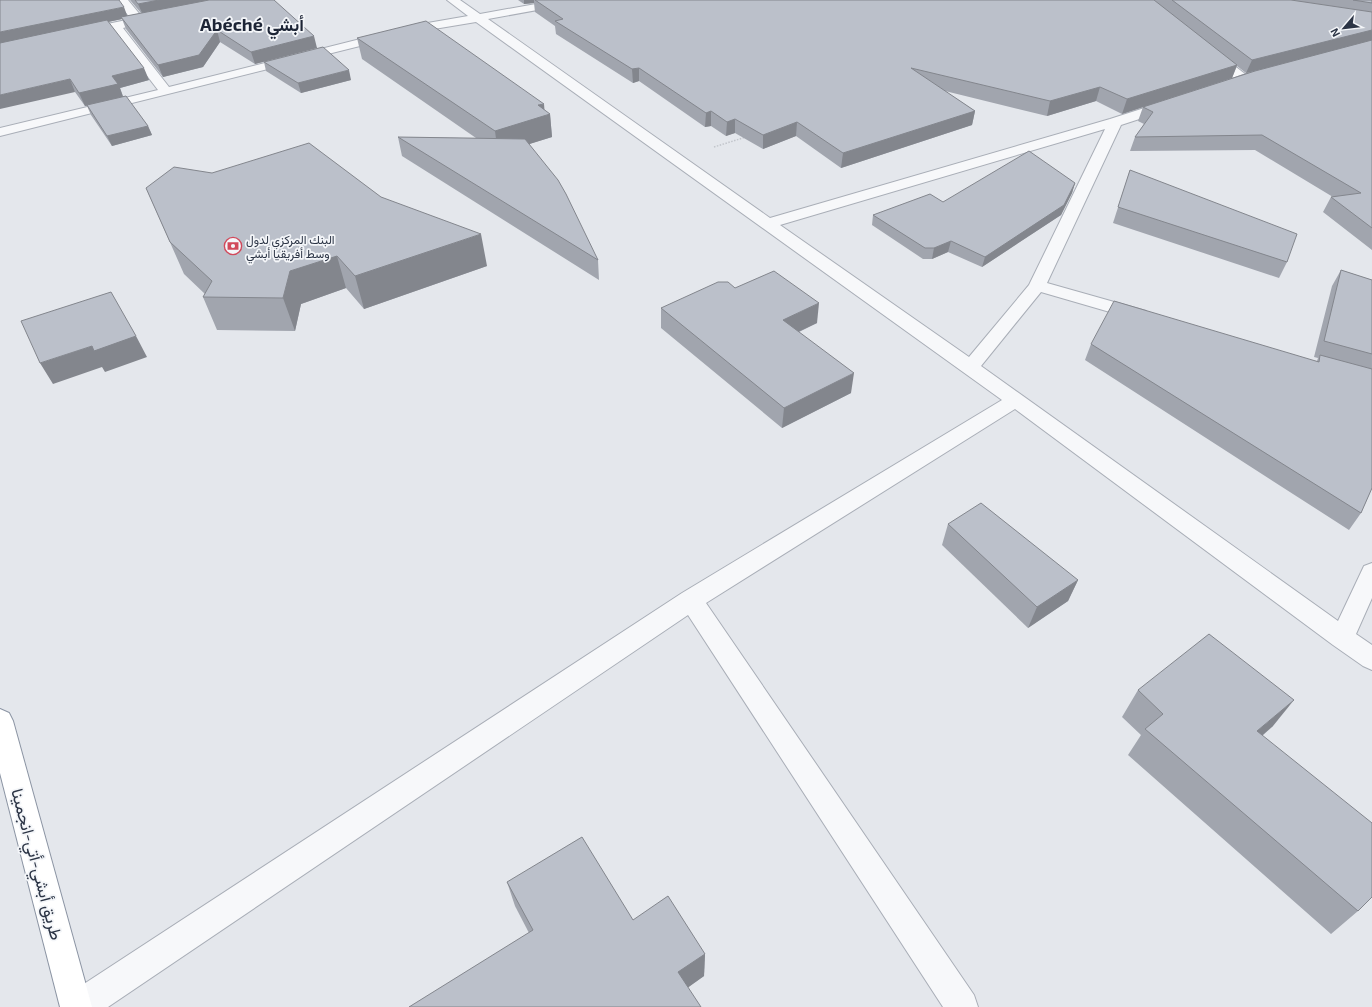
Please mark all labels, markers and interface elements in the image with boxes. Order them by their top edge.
north arrow [1324,8,1364,48]
district label: Abéché أبشي [200,13,304,40]
text: N [1327,26,1342,39]
place label: البنك المركزي لدول وسط أفريقيا أبشي [246,232,335,264]
bank icon: البنك المركزي لدول وسط أفريقيا أبشي [223,236,243,256]
street label: طريق أبشي-أتي-انجمينا [3,786,68,943]

